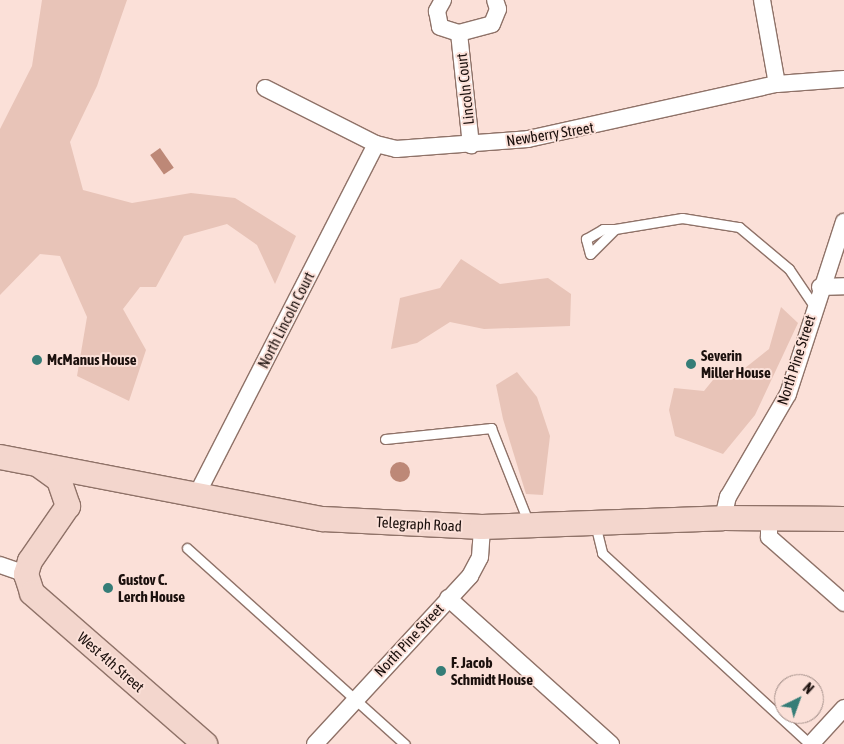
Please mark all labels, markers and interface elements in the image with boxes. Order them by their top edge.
street label: Lincoln Court [452,52,478,126]
street label: Newberry Street [505,118,595,150]
street label: North Lincoln Court [254,269,318,371]
street label: North Pine Street [773,313,819,407]
place label: Severin Miller House [701,346,771,381]
place label: McManus House [47,351,137,369]
marker: McManus House [31,354,43,366]
marker: Severin Miller House [685,358,697,370]
street label: Telegraph Road [376,513,462,535]
place label: Gustov C. Lerch House [118,570,185,605]
marker: Gustov C. Lerch House [102,582,114,594]
street label: North Pine Street [371,600,447,680]
street label: West 4th Street [74,628,148,696]
place label: F. Jacob Schmidt House [451,653,533,688]
marker: F. Jacob Schmidt House [435,665,447,677]
north arrow [774,674,824,724]
text: N [800,680,817,697]

